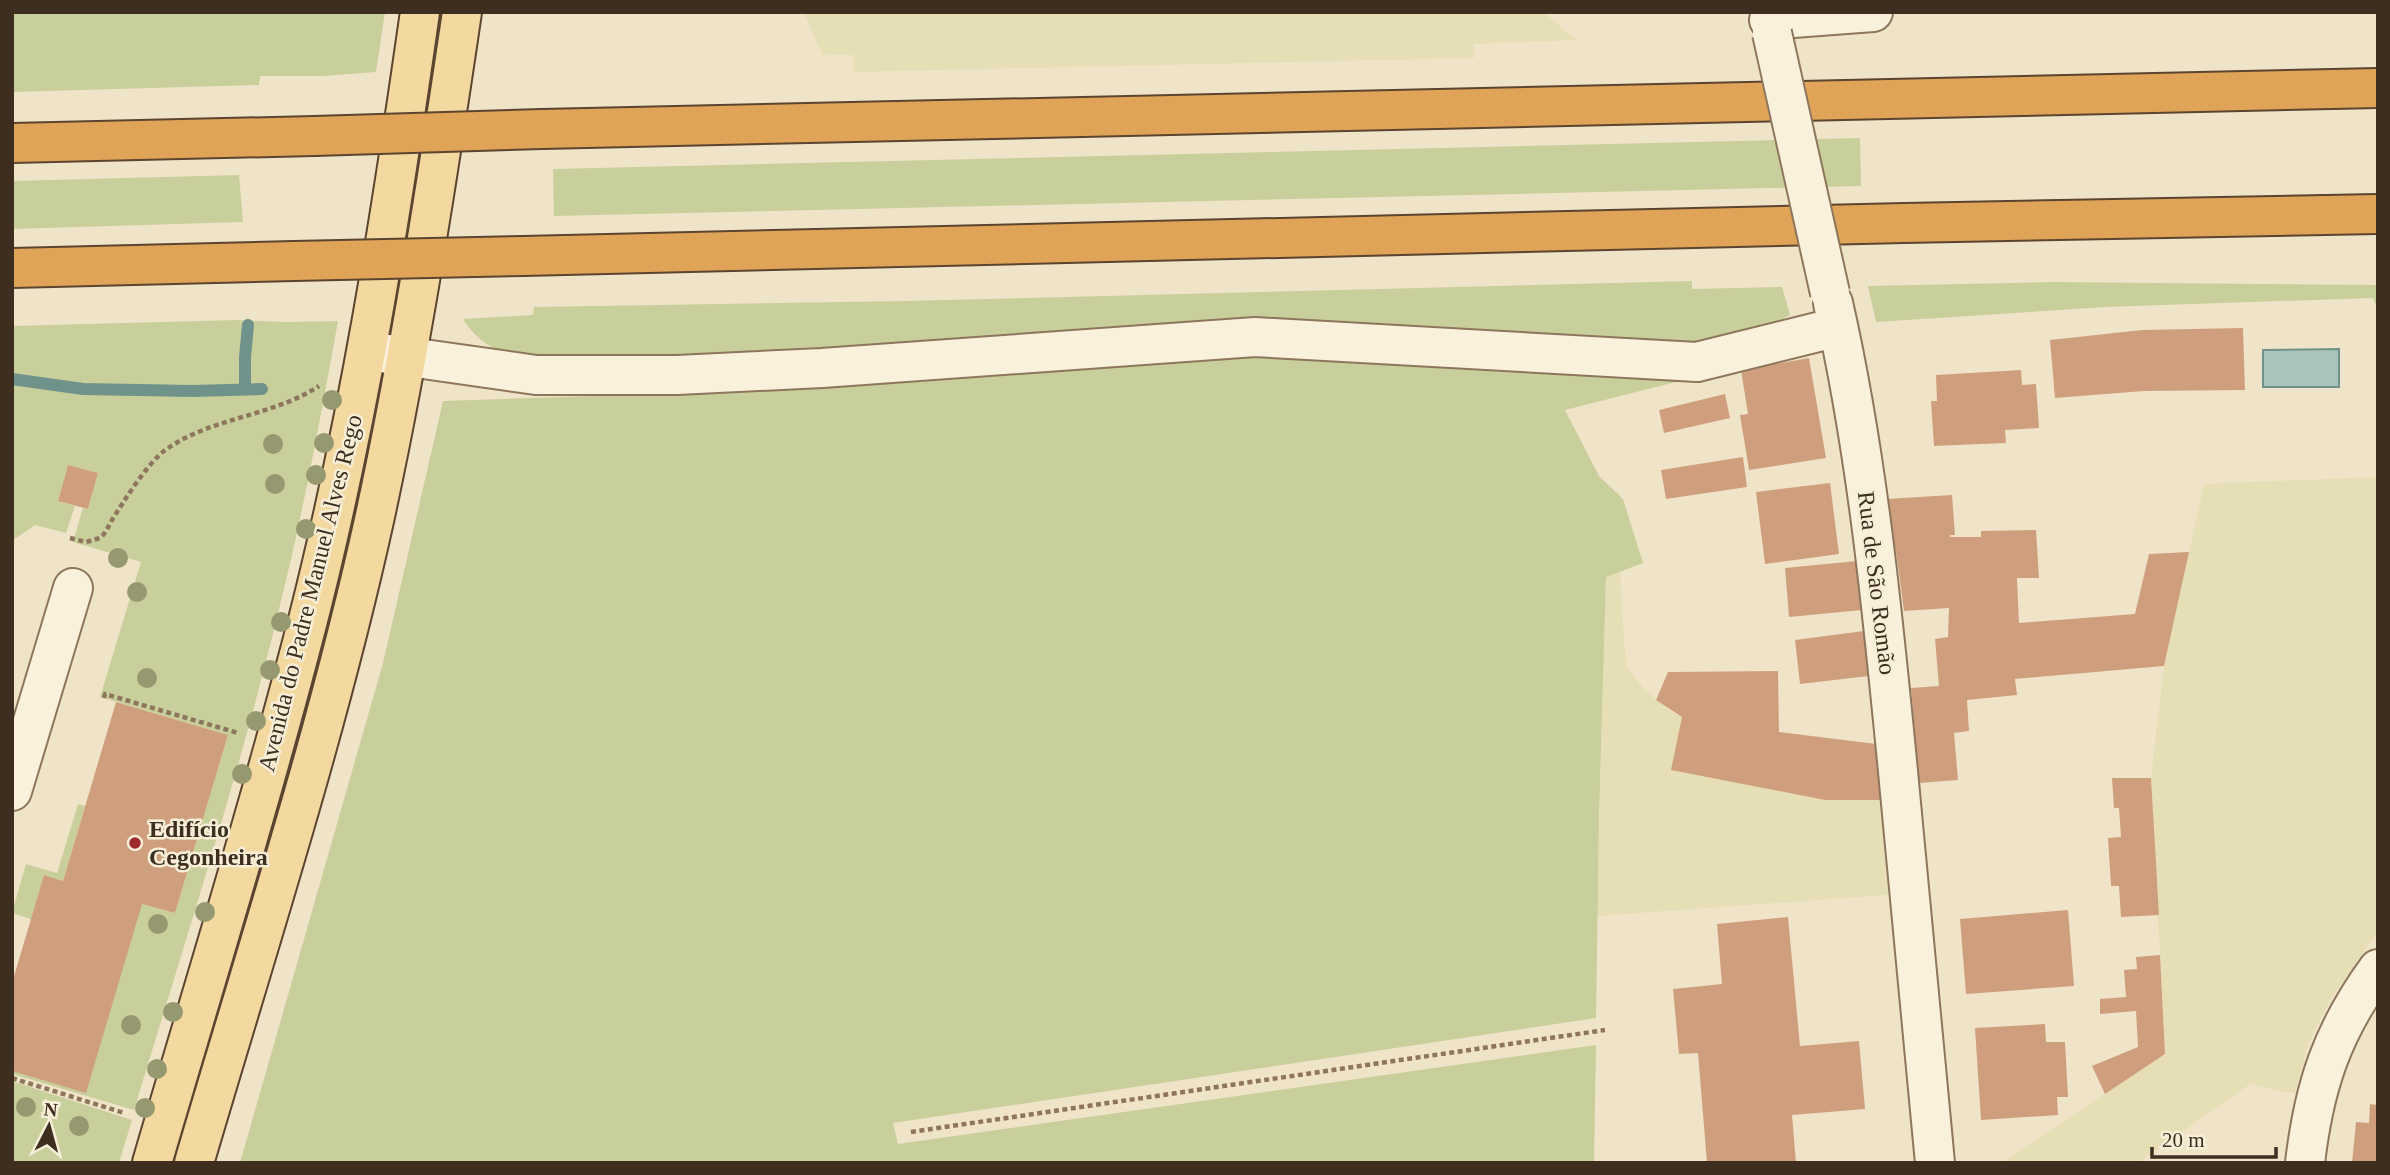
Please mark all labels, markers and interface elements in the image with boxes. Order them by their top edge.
street label: Avenida do Padre Manuel Alves Rego [253,412,367,774]
street label: Rua de São Romão [1853,490,1901,676]
place label: Edifício Cegonheira [149,816,268,870]
marker: Edifício Cegonheira [127,835,143,851]
north arrow [14,1091,84,1161]
text: N [43,1098,59,1121]
scale bar [2152,1116,2276,1160]
text: 20 m [2162,1128,2205,1152]

